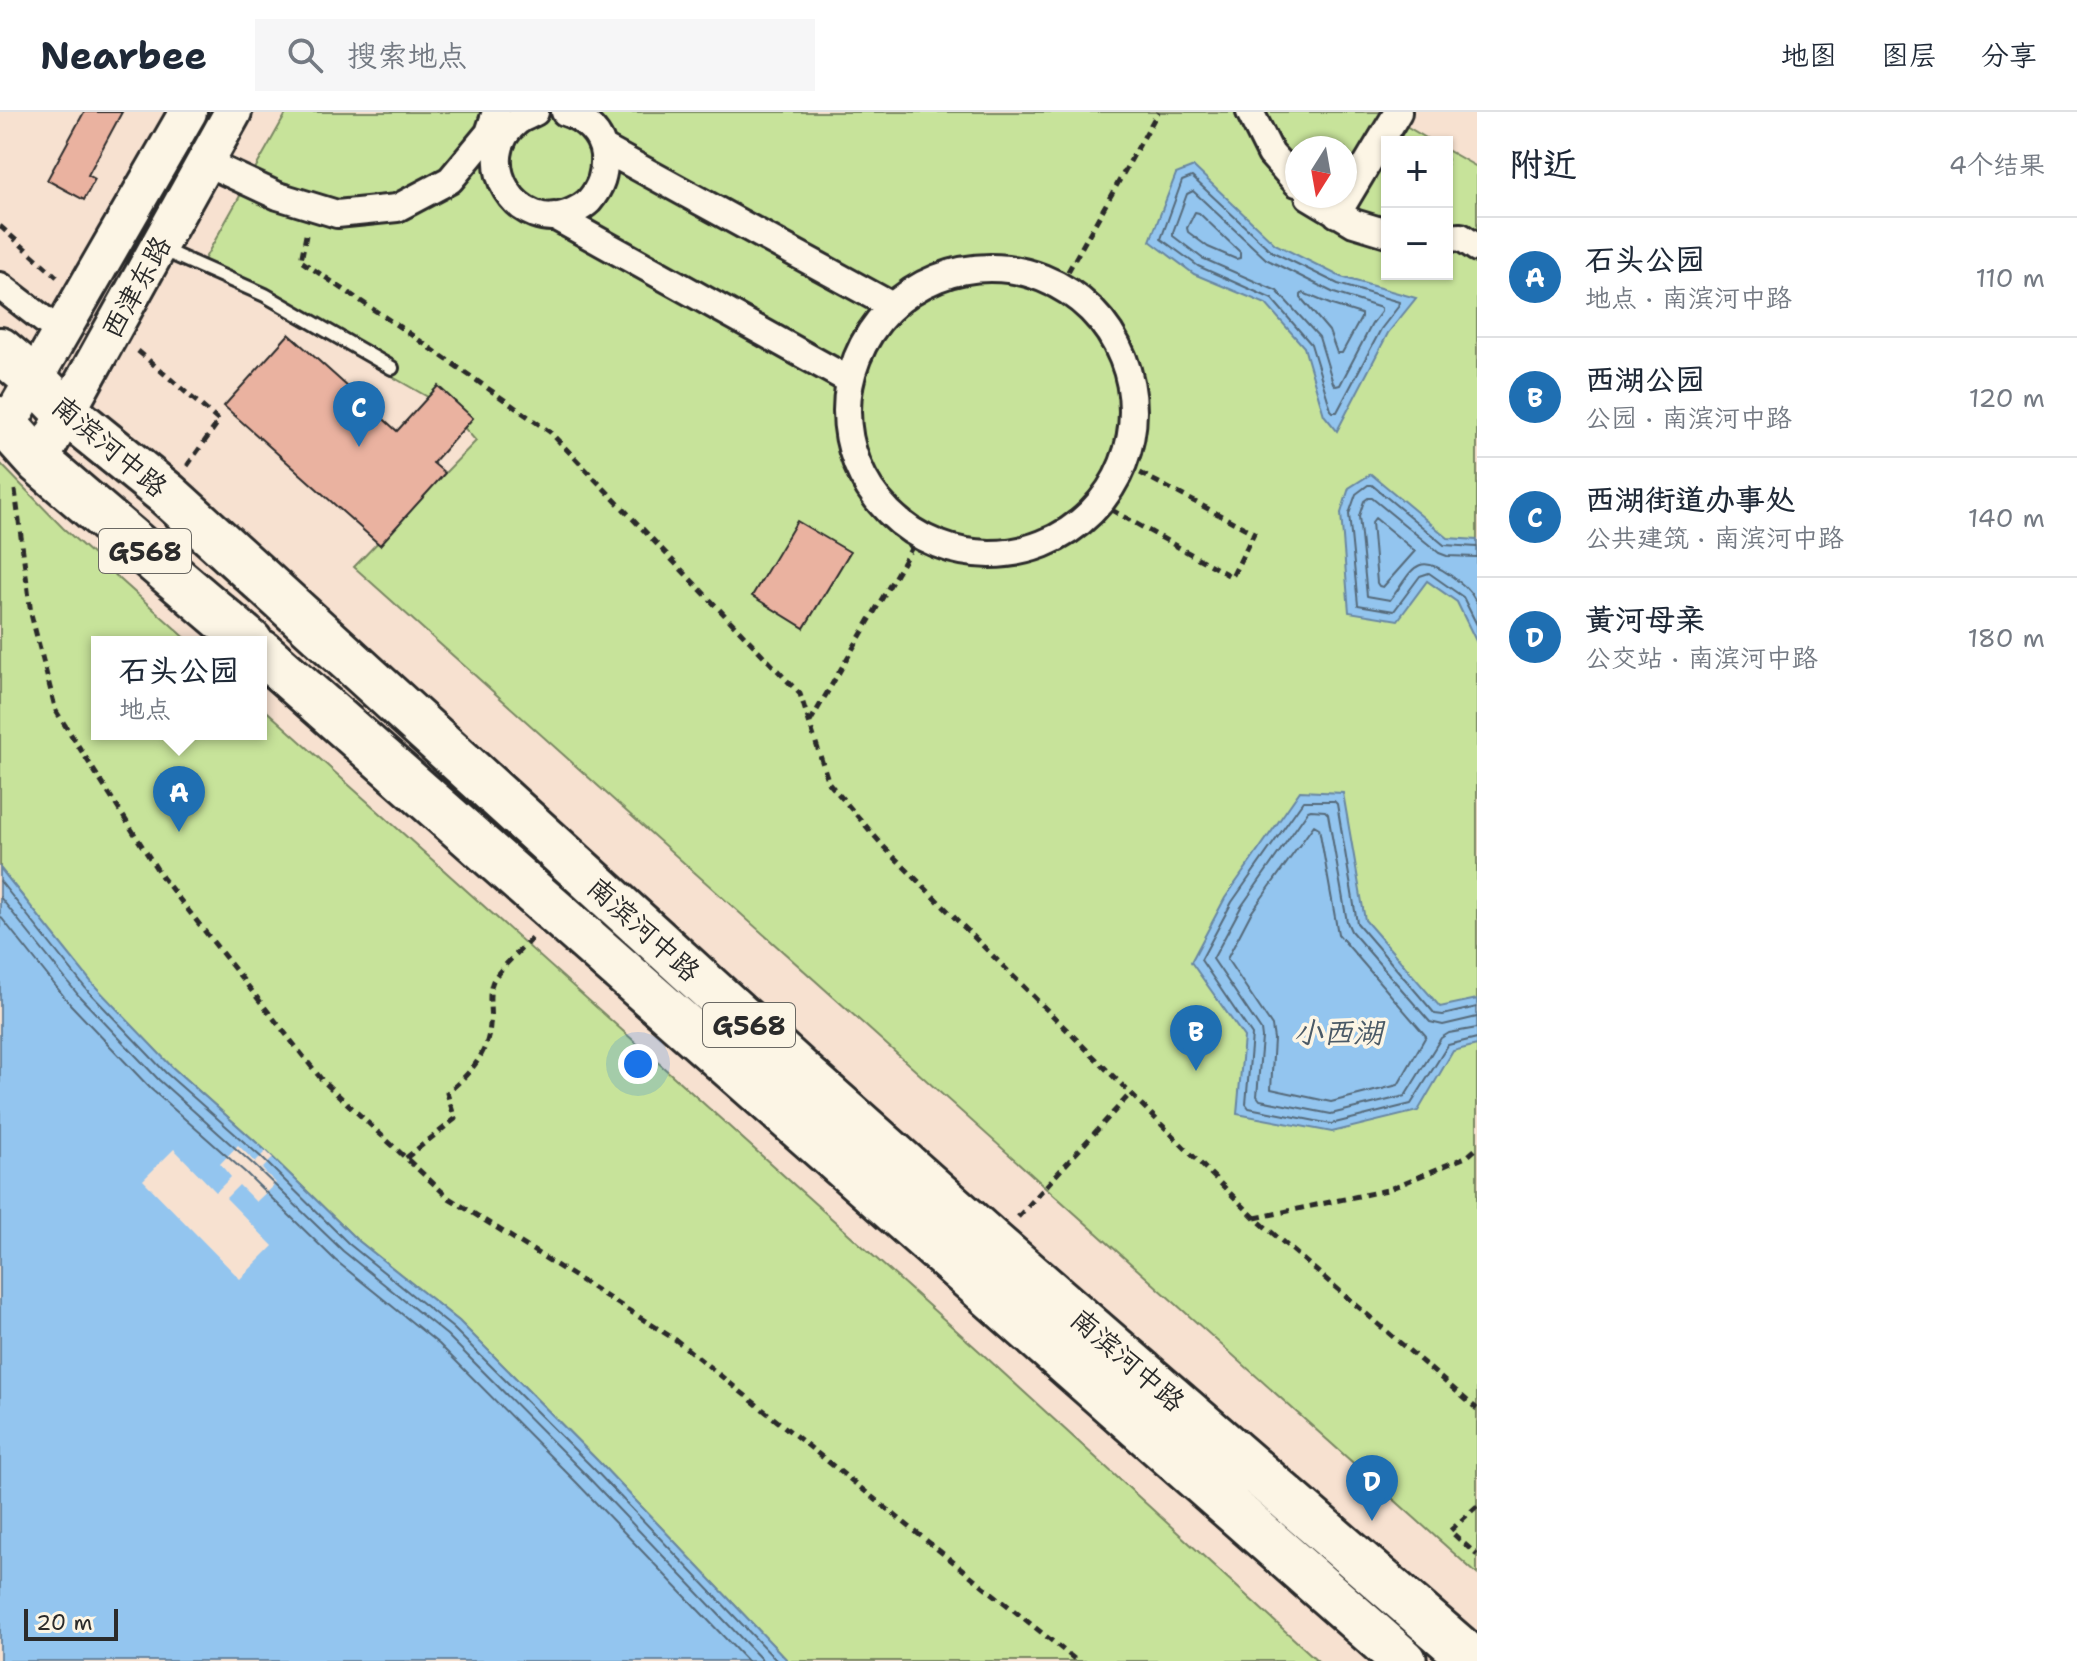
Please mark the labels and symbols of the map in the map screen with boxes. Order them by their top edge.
north arrow [1285,136,1357,208]
street label: 西津东路 [92,229,180,345]
pin: C [333,381,385,447]
street label: 南滨河中路 [44,386,176,506]
road number: G568 [99,529,191,573]
pin: A [153,766,205,832]
street label: 南滨河中路 [579,868,709,990]
road number: G568 [703,1003,795,1047]
pin: B [1170,1005,1222,1071]
water label: 小西湖 [1293,1012,1386,1053]
your location [618,1044,658,1084]
street label: 南滨河中路 [1063,1300,1193,1420]
pin: D [1346,1455,1398,1521]
scale bar [24,1605,118,1641]

